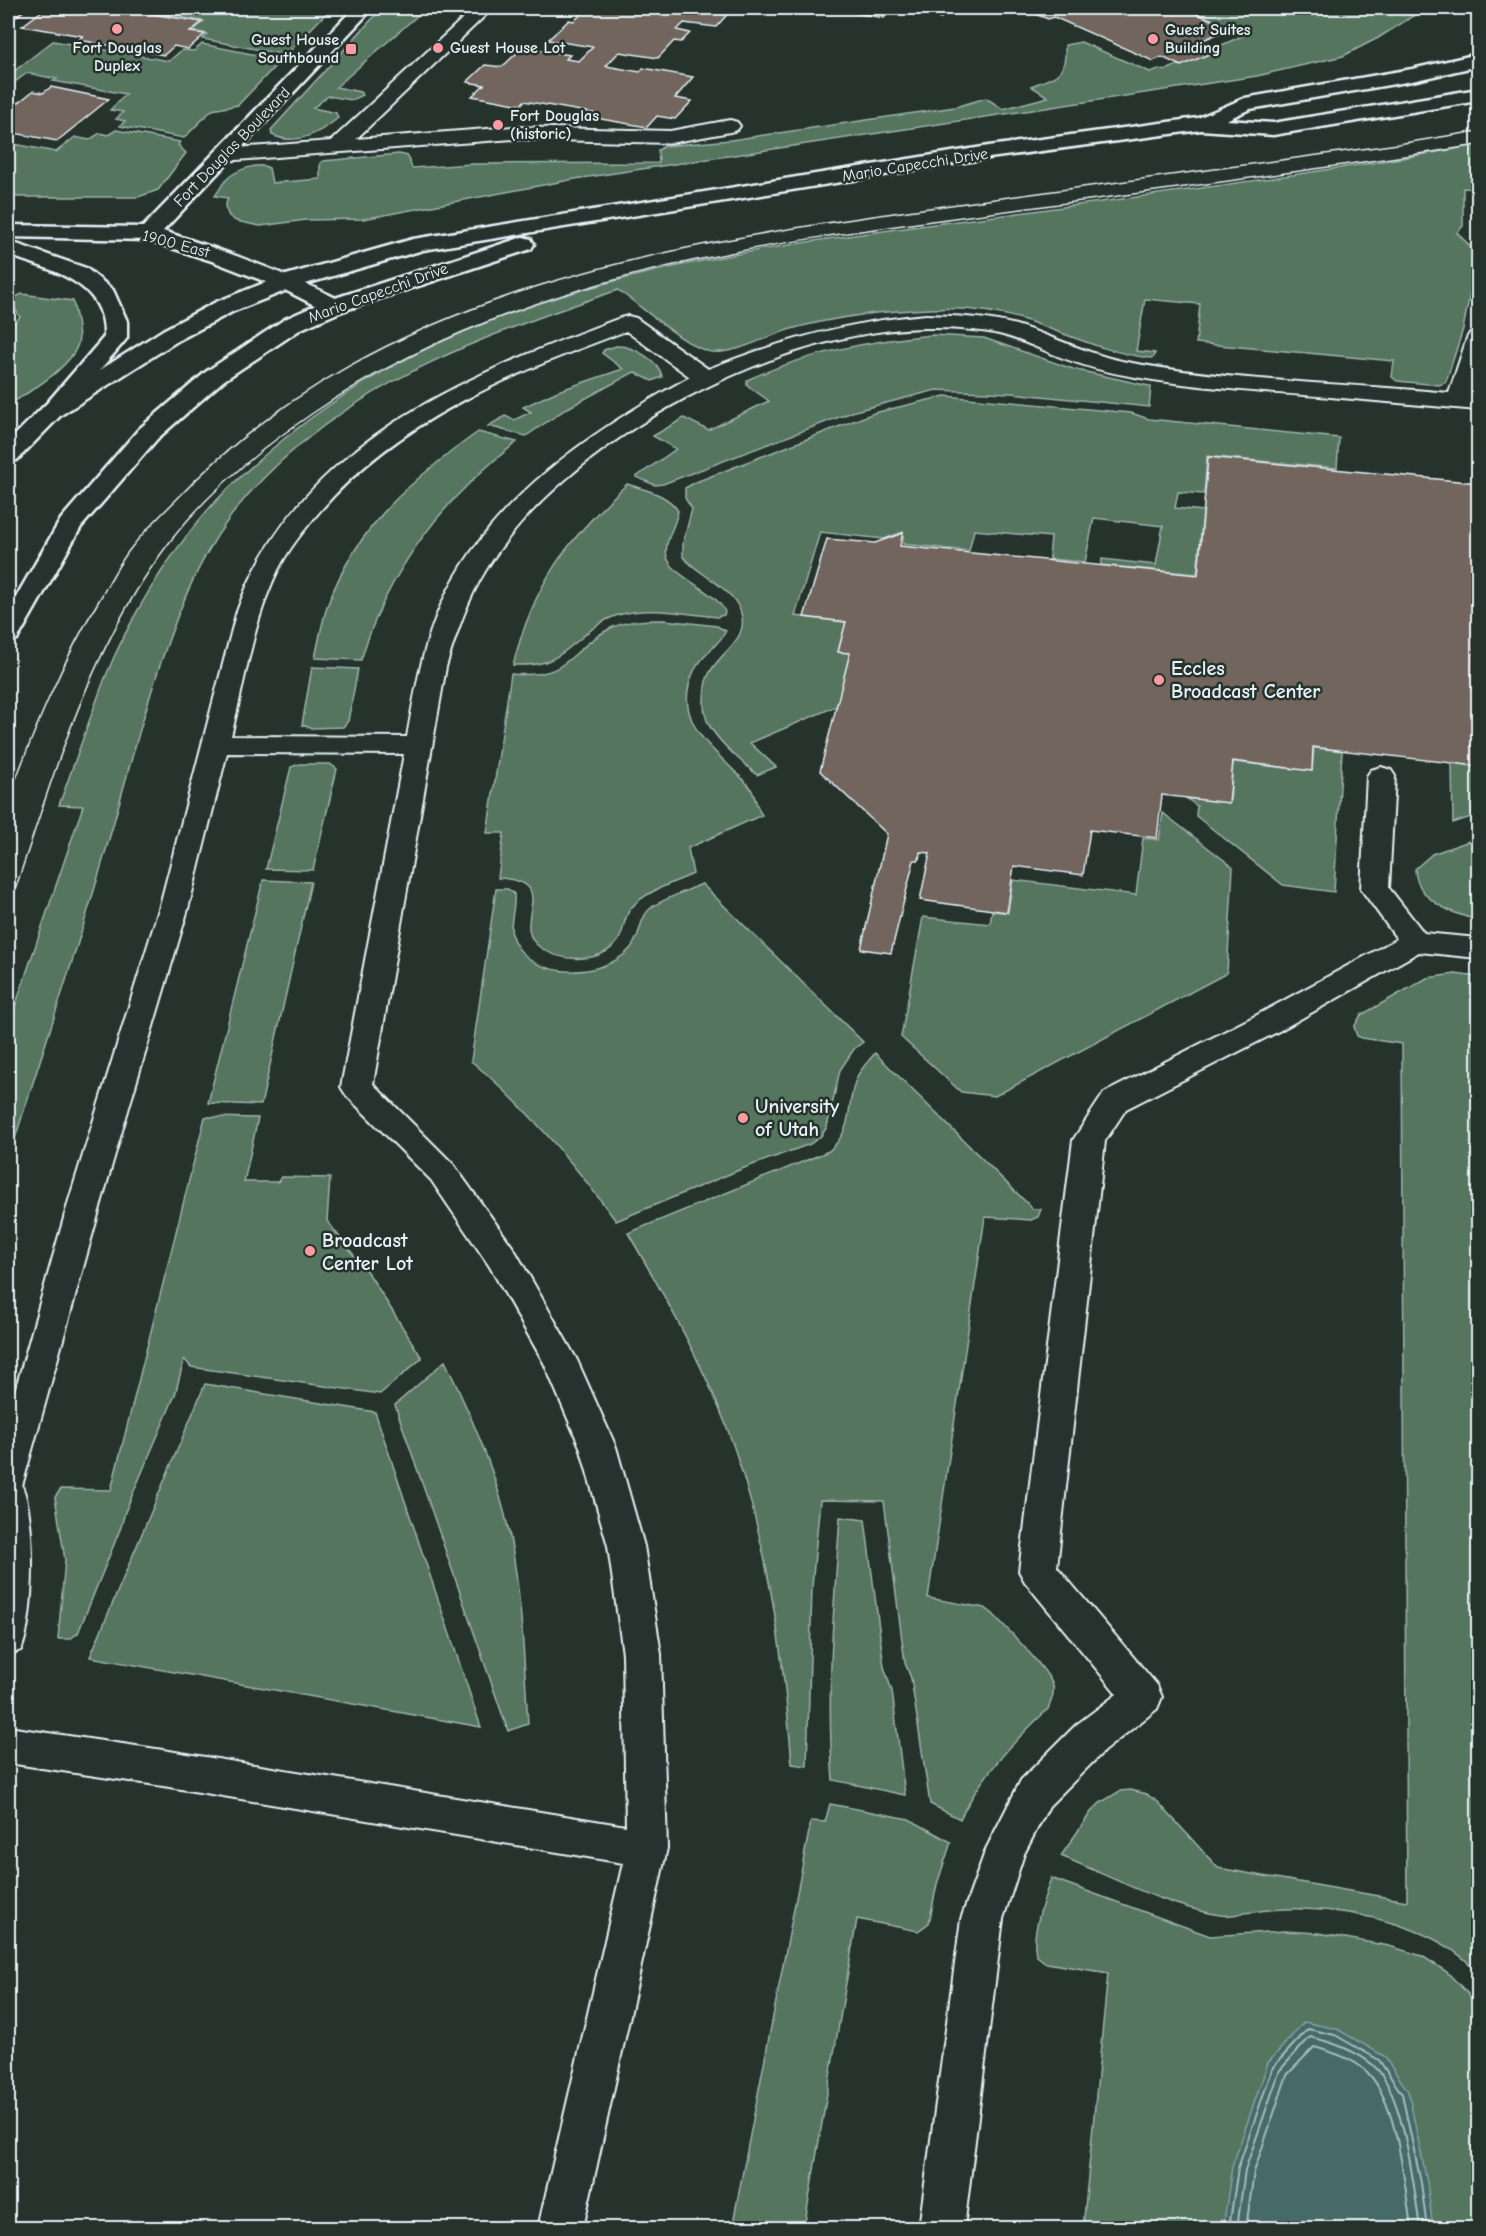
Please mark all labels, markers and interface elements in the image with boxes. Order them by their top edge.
place label: Guest Suites Building [1165,21,1251,57]
marker: Fort Douglas Duplex [110,22,124,36]
place label: Guest House Southbound [251,31,339,67]
marker: Guest Suites Building [1146,32,1160,46]
place label: Fort Douglas Duplex [73,39,162,75]
place label: Guest House Lot [450,39,566,57]
marker: Guest House Lot [431,41,445,55]
marker: Guest House Southbound [344,42,358,56]
street label: Fort Douglas Boulevard [170,84,294,210]
place label: Fort Douglas (historic) [510,107,599,143]
marker: Fort Douglas (historic) [491,118,505,132]
street label: Mario Capecchi Drive [841,145,989,185]
street label: 1900 East [140,226,212,262]
street label: Mario Capecchi Drive [306,259,450,327]
place label: Eccles Broadcast Center [1171,657,1320,703]
marker: Eccles Broadcast Center [1152,673,1166,687]
place label: University of Utah [755,1095,840,1141]
marker: University of Utah [736,1111,750,1125]
place label: Broadcast Center Lot [322,1229,413,1275]
marker: Broadcast Center Lot [303,1244,317,1258]

